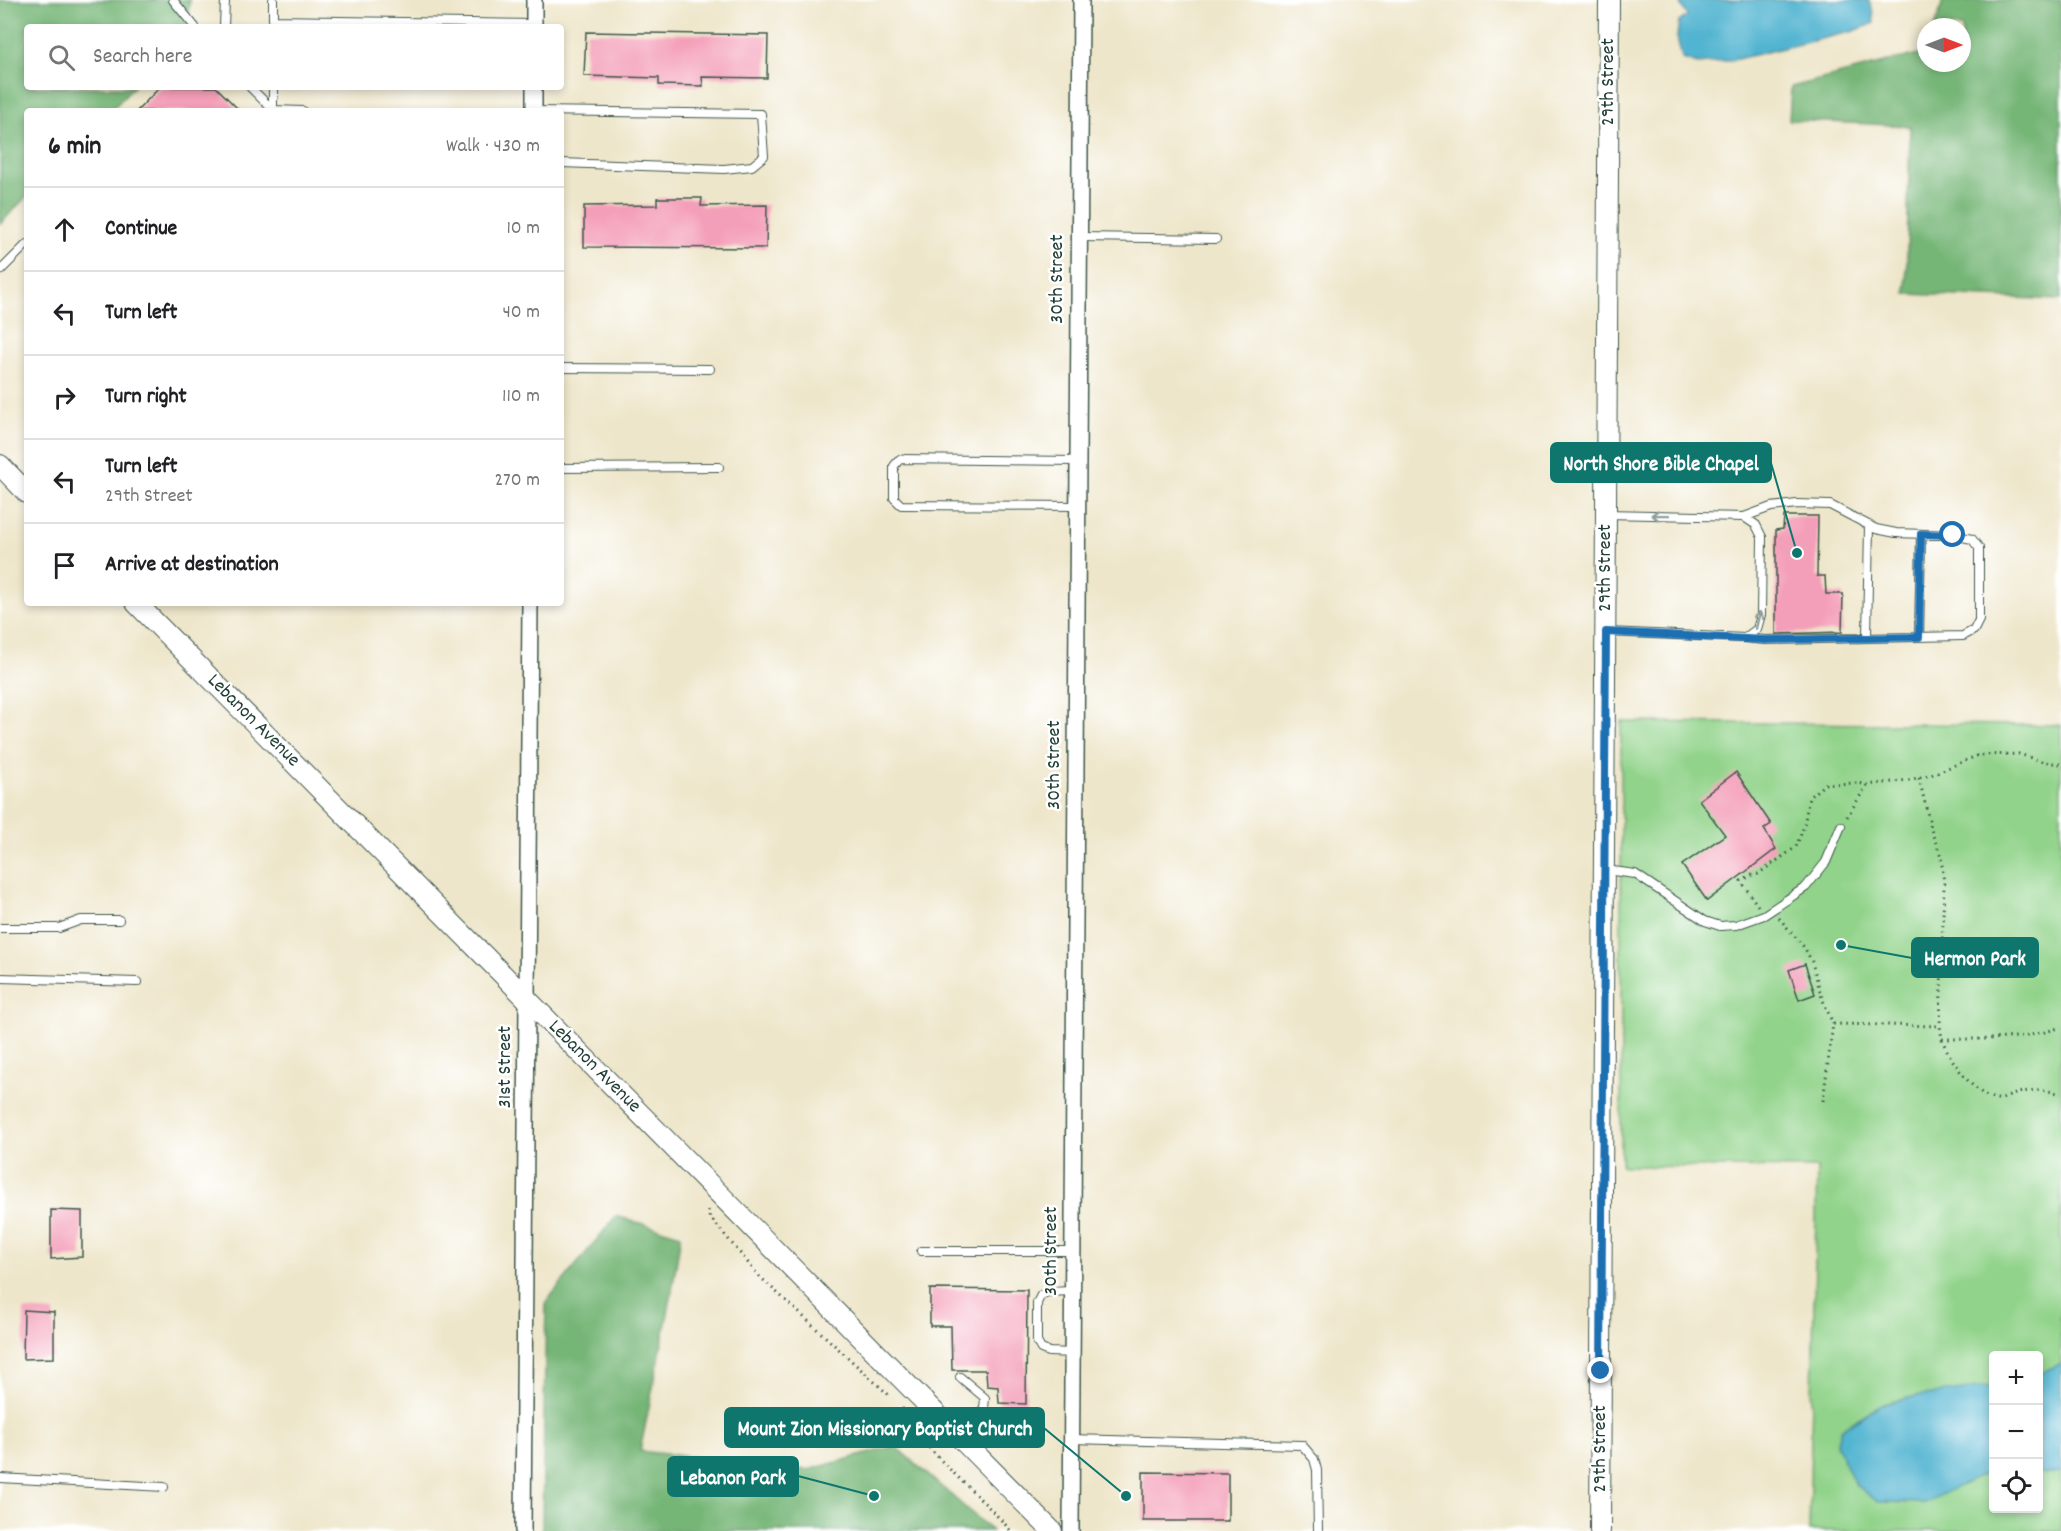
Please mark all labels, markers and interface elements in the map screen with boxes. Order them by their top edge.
north arrow [1917,18,1971,72]
search box [24,24,564,90]
street label: 29th Street [1595,38,1623,126]
icon: search [45,41,78,74]
text: Search here [93,42,192,73]
text: 6 min [48,129,101,166]
text: Walk · 430 m [446,133,540,161]
icon: ahead [48,213,81,246]
text: Continue [105,214,177,245]
text: 10 m [506,215,540,243]
street label: 30th Street [1044,234,1072,324]
icon: left [48,297,81,330]
text: Turn left [105,298,177,329]
text: 40 m [502,299,540,327]
icon: right [48,381,81,414]
text: Turn right [105,382,187,413]
text: 110 m [502,383,540,411]
callout: North Shore Bible Chapel [1551,443,1771,482]
text: North Shore Bible Chapel [1563,451,1760,481]
text: Turn left [105,452,177,483]
icon: left [48,465,81,498]
text: 270 m [494,467,540,495]
text: 29th Street [105,483,193,511]
one-way arrow [1651,509,1671,521]
route start [1939,521,1965,547]
street label: 29th Street [1592,524,1620,612]
icon: arrive [48,549,81,582]
text: Arrive at destination [105,550,279,581]
one-way arrow [1753,611,1765,630]
street label: Lebanon Avenue [200,668,306,774]
street label: 30th Street [1041,720,1069,810]
callout: Hermon Park [1912,938,2038,977]
text: Hermon Park [1924,946,2026,976]
street label: Lebanon Avenue [541,1014,647,1120]
street label: 31st Street [492,1026,520,1108]
street label: 30th Street [1038,1206,1066,1296]
map controls [1989,1351,2043,1513]
button: + [1989,1351,2043,1405]
route end [1587,1357,1613,1383]
street label: 29th Street [1587,1405,1615,1493]
button: − [1989,1405,2043,1459]
callout: Mount Zion Missionary Baptist Church [725,1408,1044,1447]
text: Mount Zion Missionary Baptist Church [738,1416,1033,1446]
callout: Lebanon Park [668,1457,798,1496]
button: locate [1989,1459,2043,1513]
text: Lebanon Park [680,1465,786,1495]

